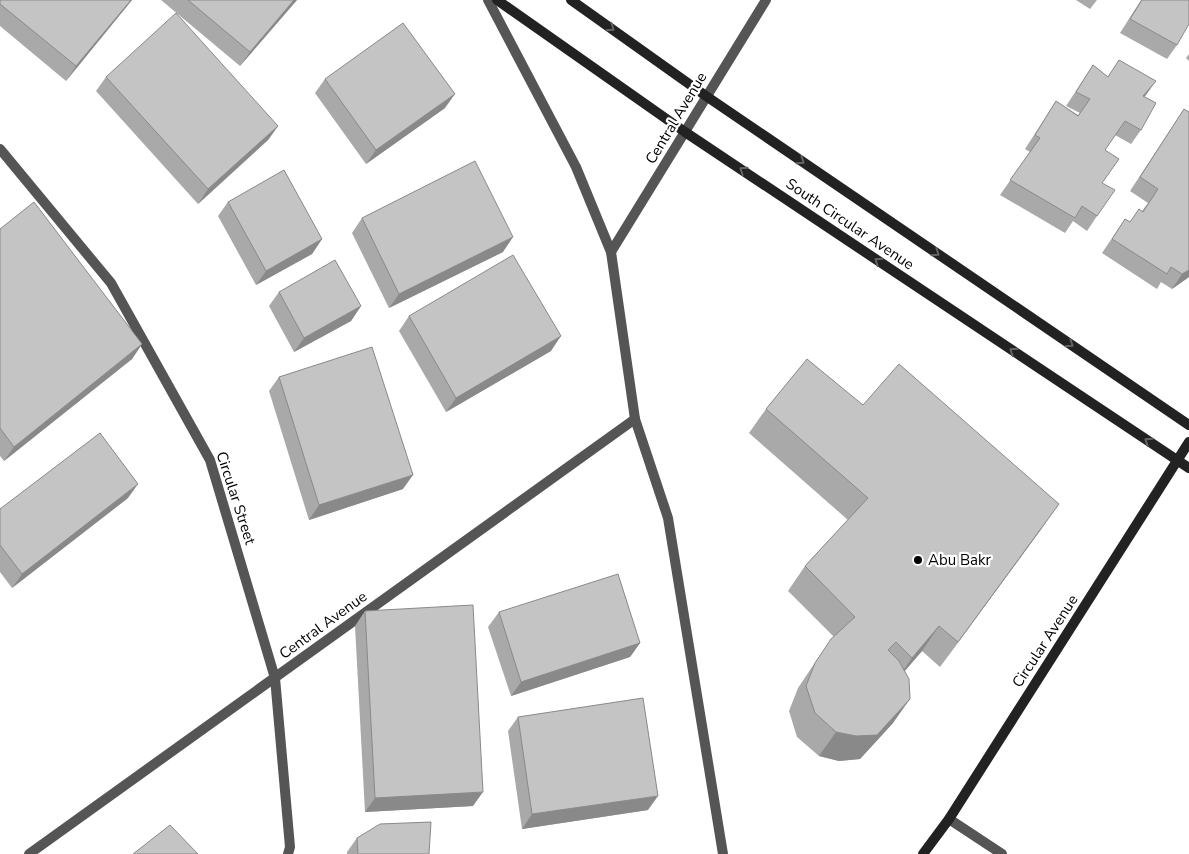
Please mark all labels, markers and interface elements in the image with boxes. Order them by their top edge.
one-way arrow [605,22,615,31]
street label: Central Avenue [641,68,711,168]
one-way arrow [796,155,805,164]
one-way arrow [739,167,749,176]
street label: South Circular Avenue [782,174,918,274]
one-way arrow [931,246,940,256]
one-way arrow [874,257,883,267]
one-way arrow [1064,338,1074,347]
one-way arrow [1009,348,1019,357]
one-way arrow [1145,438,1154,447]
street label: Circular Street [212,449,261,548]
place label: Abu Bakr [928,550,992,570]
marker: Abu Bakr [912,554,924,566]
street label: Central Avenue [275,586,371,664]
street label: Circular Avenue [1008,591,1083,691]

